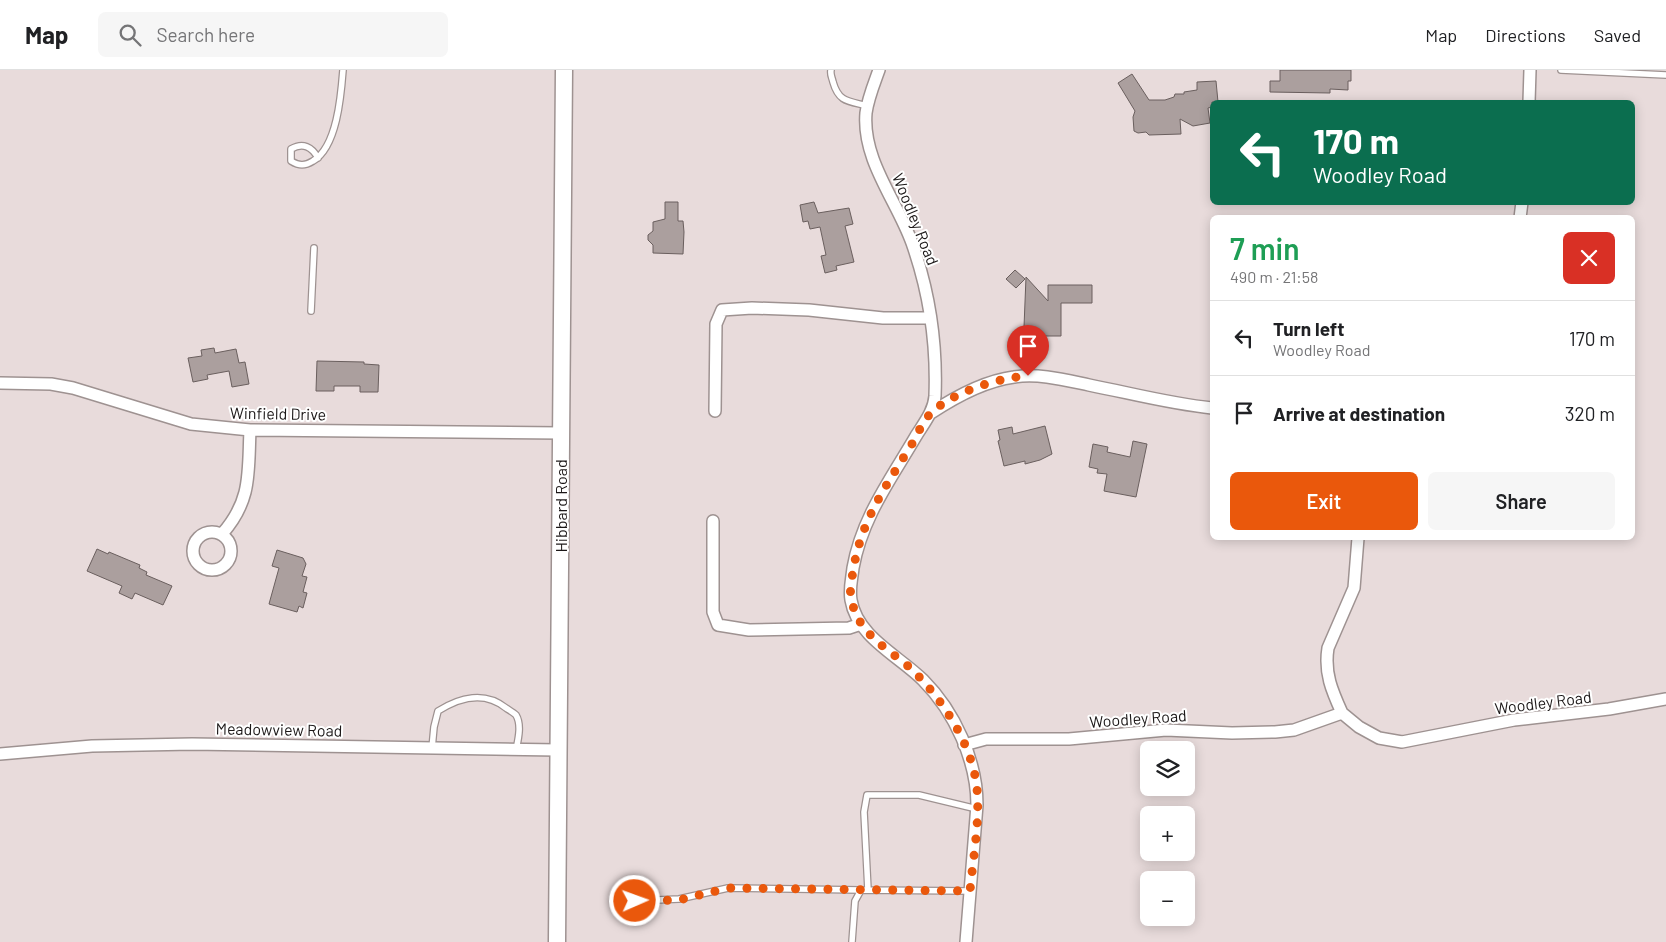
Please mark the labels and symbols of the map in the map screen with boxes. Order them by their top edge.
street label: Woodley Road [889,170,943,268]
pin [1007,325,1049,376]
street label: Winfield Drive [230,403,326,423]
street label: Hibbard Road [551,459,570,553]
street label: Woodley Road [1494,687,1592,717]
street label: Woodley Road [1089,705,1187,731]
street label: Meadowview Road [215,718,343,740]
position arrow [608,874,660,926]

